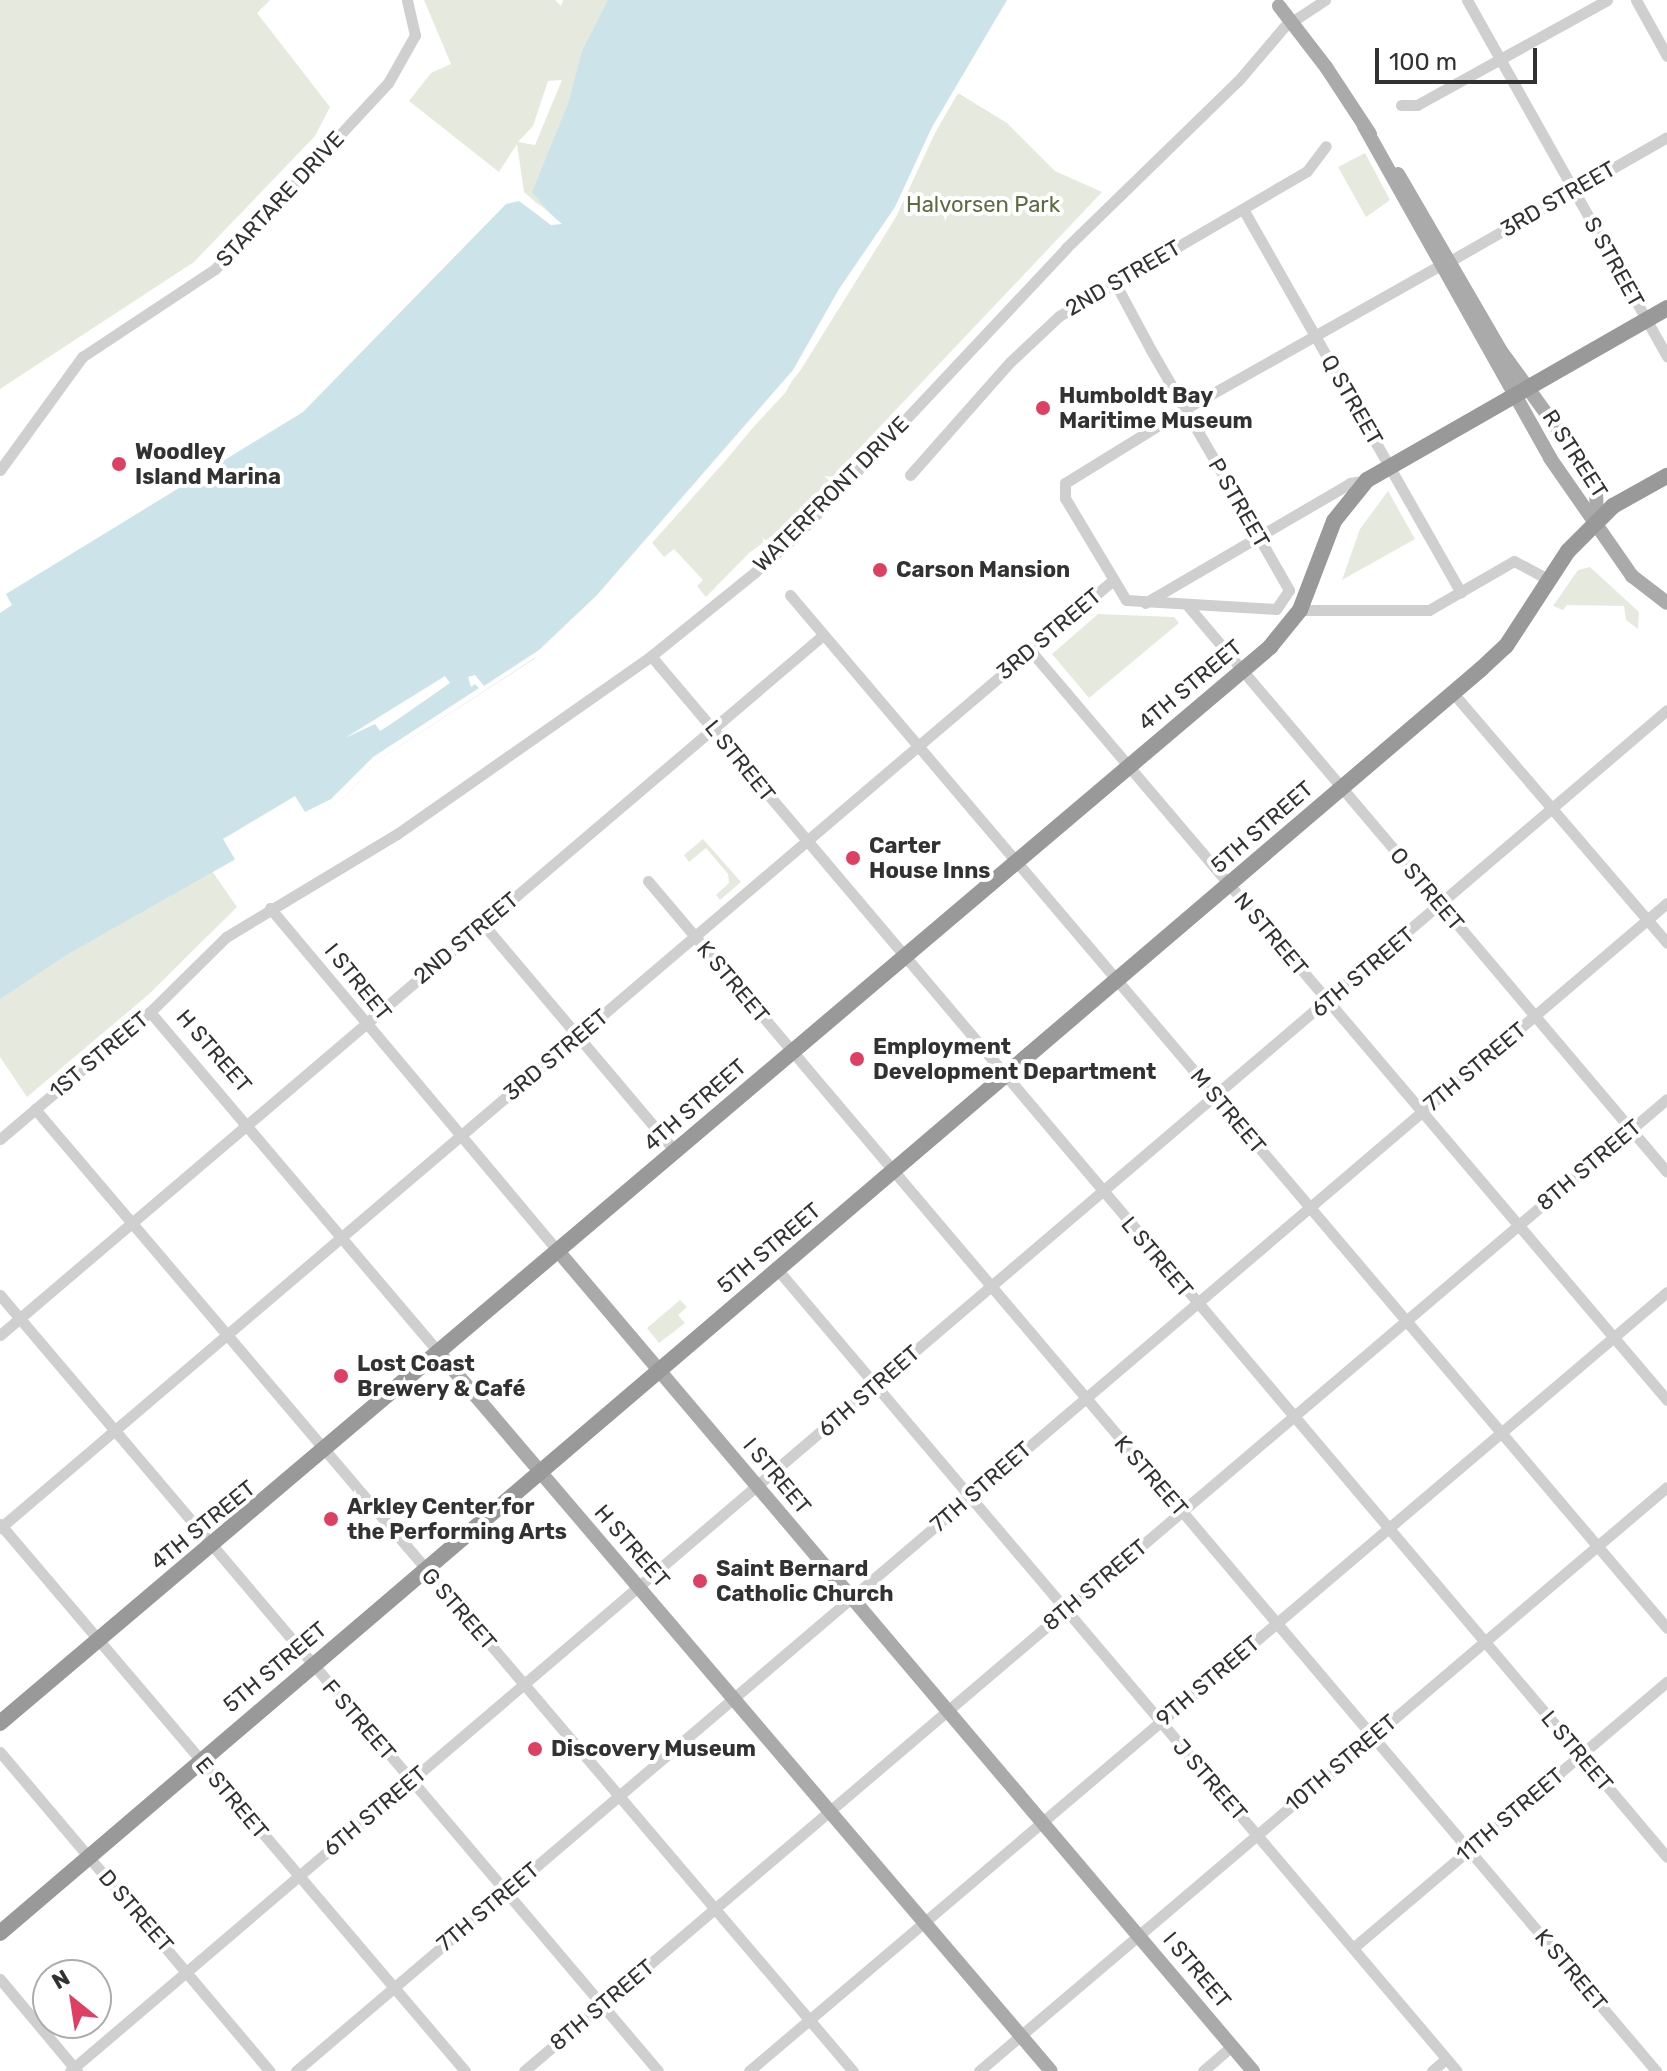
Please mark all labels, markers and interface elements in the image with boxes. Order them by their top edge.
scale bar [1379,32,1541,82]
text: 100 m [1389,48,1457,76]
street label: STARTARE DRIVE [210,126,350,272]
street label: 3RD STREET [1496,156,1620,242]
park label: Halvorsen Park [906,192,1060,218]
street label: S STREET [1578,212,1650,312]
street label: 2ND STREET [1061,234,1185,322]
street label: Q STREET [1315,350,1389,450]
place label: Humboldt Bay Maritime Museum [1059,382,1253,434]
marker: Humboldt Bay Maritime Museum [1034,399,1052,417]
street label: R STREET [1537,405,1613,503]
street label: WATERFRONT DRIVE [748,411,914,577]
place label: Woodley Island Marina [135,438,281,490]
street label: P STREET [1203,453,1275,553]
marker: Woodley Island Marina [110,455,128,473]
place label: Carson Mansion [896,557,1070,583]
marker: Carson Mansion [871,561,889,579]
street label: 3RD STREET [991,583,1107,685]
street label: 4TH STREET [1133,634,1247,736]
street label: L STREET [699,715,781,807]
street label: 5TH STREET [1205,775,1319,879]
place label: Carter House Inns [869,832,990,884]
street label: O STREET [1385,842,1469,936]
marker: Carter House Inns [844,849,862,867]
street label: 2ND STREET [408,886,524,990]
street label: N STREET [1229,887,1313,981]
street label: 6TH STREET [1306,921,1420,1023]
street label: K STREET [691,936,775,1028]
street label: I STREET [319,938,397,1026]
street label: H STREET [171,1004,257,1098]
street label: 3RD STREET [498,1004,614,1106]
street label: 1ST STREET [44,1006,154,1104]
street label: 7TH STREET [1419,1017,1531,1117]
place label: Employment Development Department [873,1033,1156,1084]
marker: Employment Development Department [848,1050,866,1068]
street label: 4TH STREET [638,1053,752,1157]
street label: M STREET [1185,1063,1271,1159]
street label: 8TH STREET [1532,1114,1646,1216]
street label: 5TH STREET [712,1197,826,1299]
street label: L STREET [1115,1211,1199,1303]
street label: 6TH STREET [813,1340,925,1442]
place label: Lost Coast Brewery & Café [357,1350,526,1402]
marker: Lost Coast Brewery & Café [332,1367,350,1385]
street label: K STREET [1109,1430,1193,1522]
street label: I STREET [737,1432,817,1520]
street label: 7TH STREET [925,1436,1037,1538]
street label: 4TH STREET [145,1475,261,1575]
place label: Arkley Center for the Performing Arts [347,1493,568,1544]
street label: H STREET [589,1499,675,1593]
marker: Arkley Center for the Performing Arts [322,1510,340,1528]
street label: 8TH STREET [1038,1534,1152,1636]
place label: Saint Bernard Catholic Church [716,1555,894,1606]
street label: G STREET [416,1562,502,1656]
marker: Saint Bernard Catholic Church [691,1572,709,1590]
street label: 5TH STREET [218,1616,332,1718]
street label: 9TH STREET [1151,1630,1265,1732]
street label: F STREET [317,1674,401,1766]
street label: L STREET [1535,1705,1619,1797]
street label: 10TH STREET [1280,1709,1402,1817]
street label: J STREET [1167,1734,1253,1826]
place label: Discovery Museum [551,1736,757,1762]
marker: Discovery Museum [526,1740,544,1758]
street label: E STREET [190,1752,274,1844]
street label: 6TH STREET [318,1760,432,1862]
street label: 11TH STREET [1451,1762,1569,1868]
street label: 7TH STREET [432,1857,544,1957]
street label: D STREET [93,1864,179,1958]
street label: K STREET [1529,1924,1613,2016]
street label: I STREET [1157,1926,1237,2014]
street label: 8TH STREET [545,1954,659,2056]
north arrow [32,1959,112,2039]
text: N [47,1964,74,1995]

